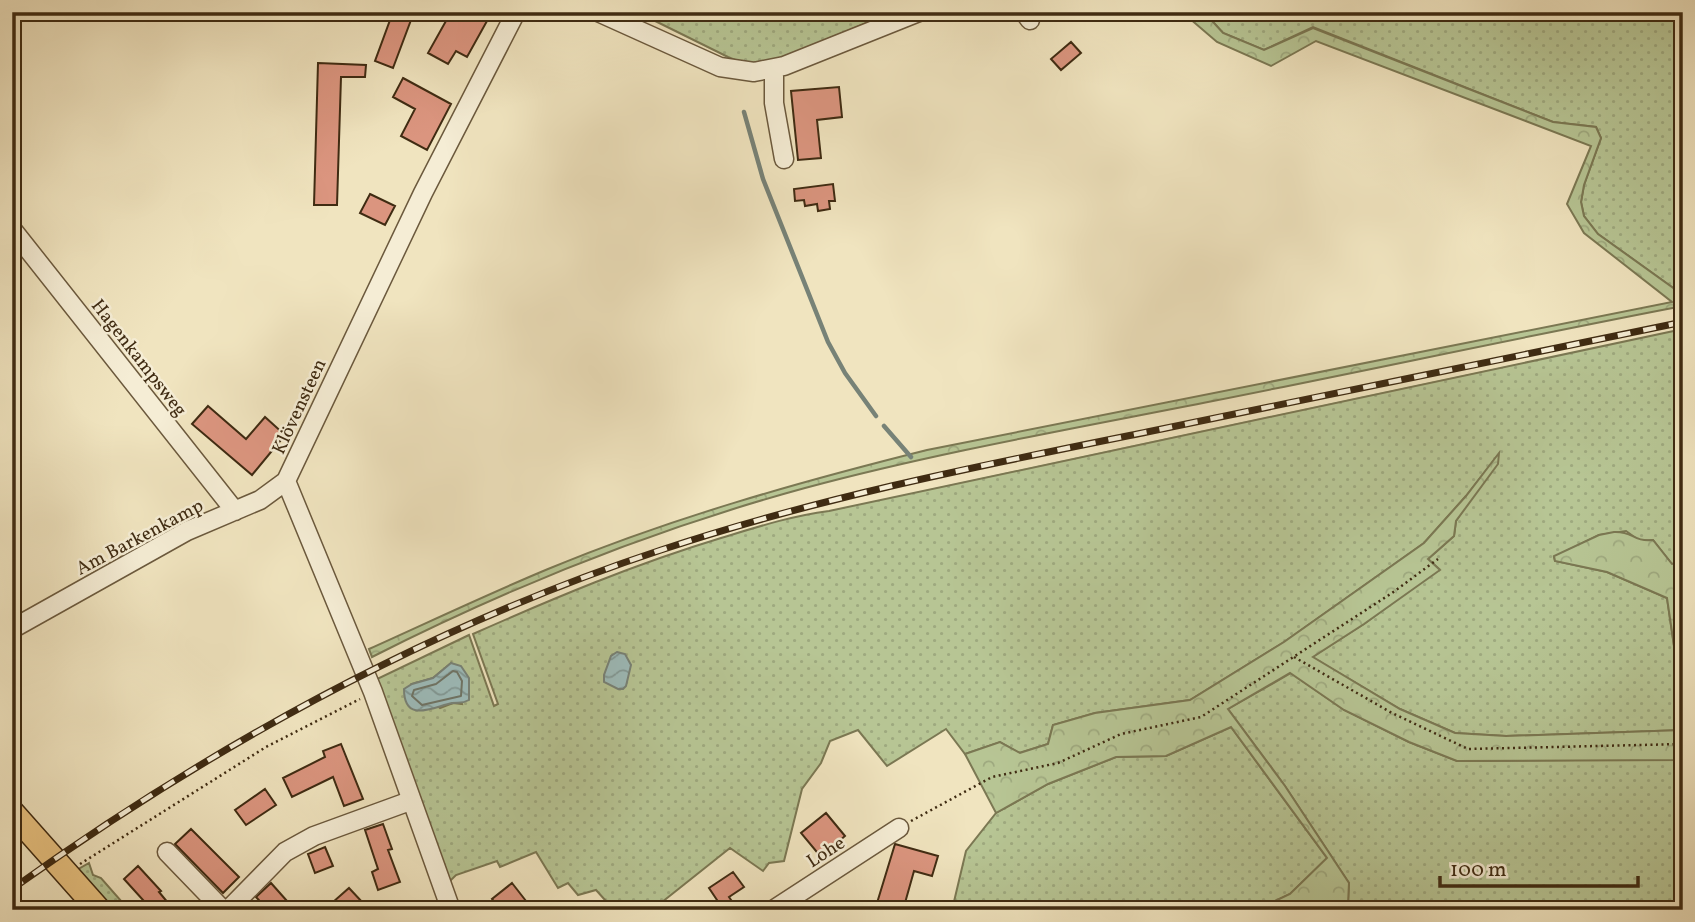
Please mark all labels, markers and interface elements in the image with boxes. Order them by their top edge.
street label: Hagenkampsweg [84,294,192,422]
street label: Klövensteen [266,355,333,459]
street label: Am Barkenkamp [71,493,208,582]
street label: Lohe [802,831,850,875]
scale bar [1440,845,1637,889]
text: 100 m [1450,856,1507,885]

